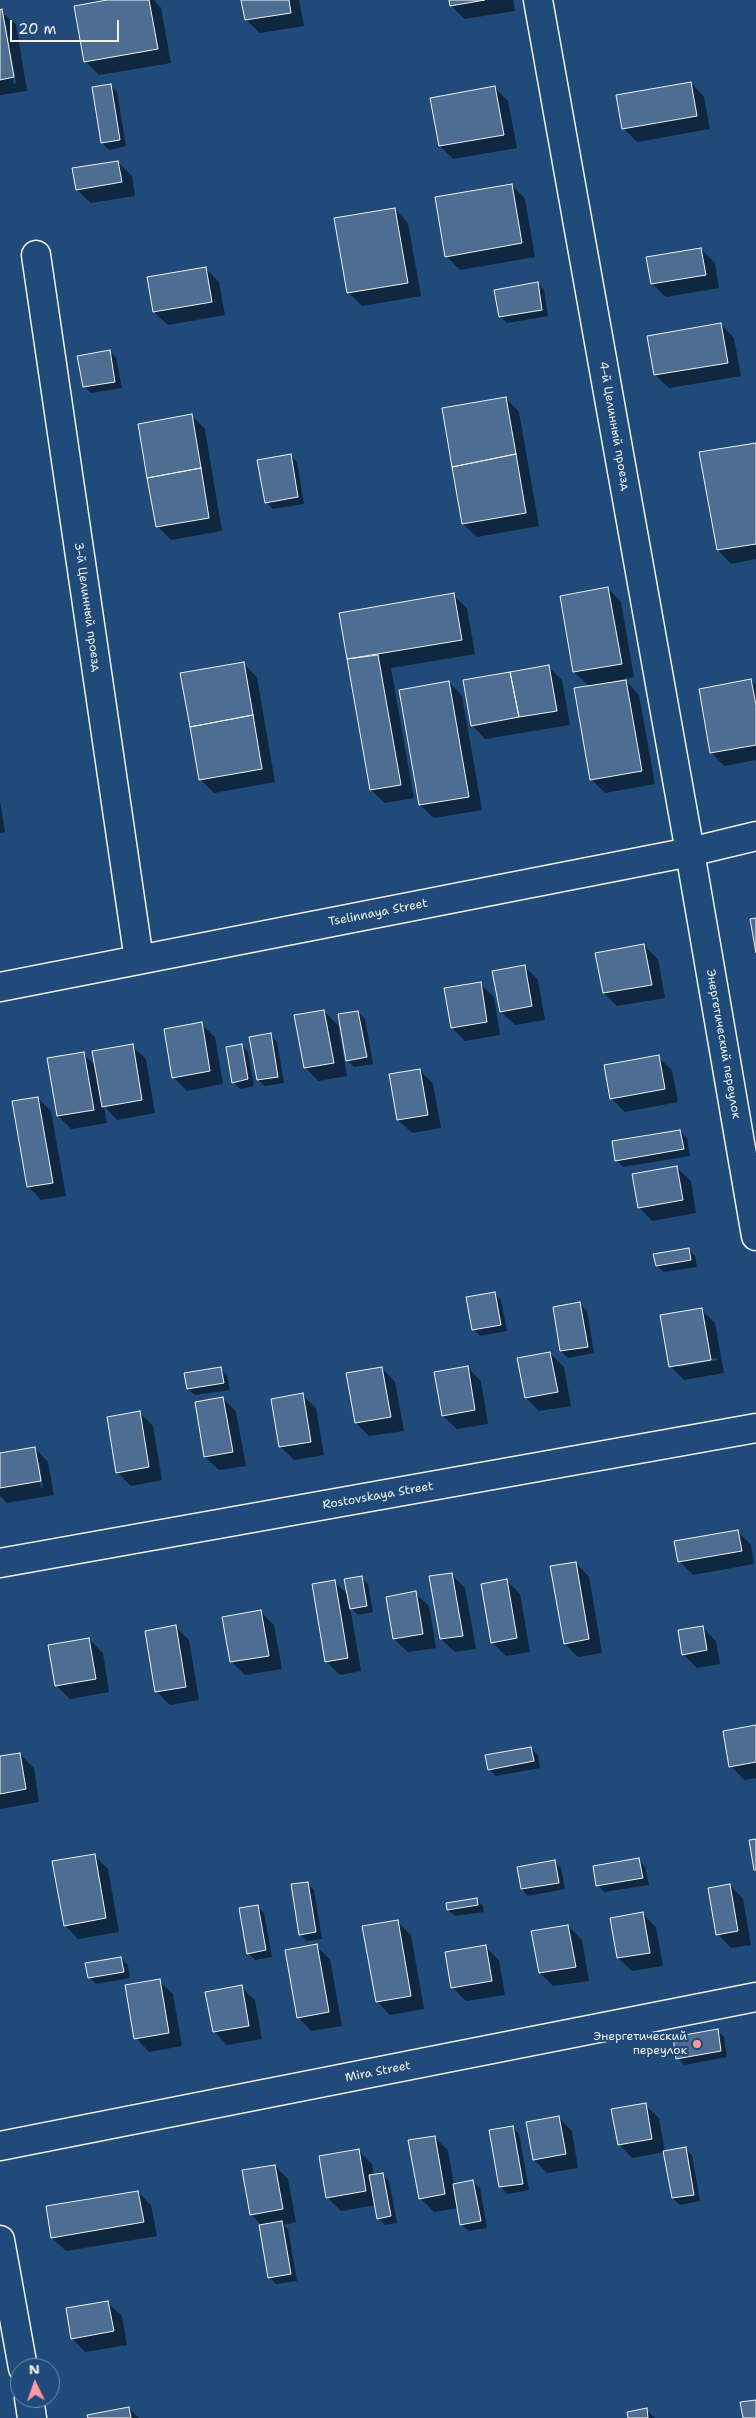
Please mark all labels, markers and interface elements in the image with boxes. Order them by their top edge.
scale bar [12,10,121,42]
text: 20 m [18,19,57,39]
street label: 4-й Целинный проезд [596,360,632,492]
street label: 3-й Целинный проезд [71,541,103,673]
street label: Tselinnaya Street [327,896,429,930]
street label: Энергетический переулок [703,968,743,1120]
street label: Rostovskaya Street [321,1479,435,1513]
place label: Энергетический переулок [594,2030,687,2058]
marker: Энергетический переулок [691,2038,703,2050]
street label: Mira Street [344,2059,412,2085]
north arrow [10,2358,60,2408]
text: N [28,2360,40,2378]

